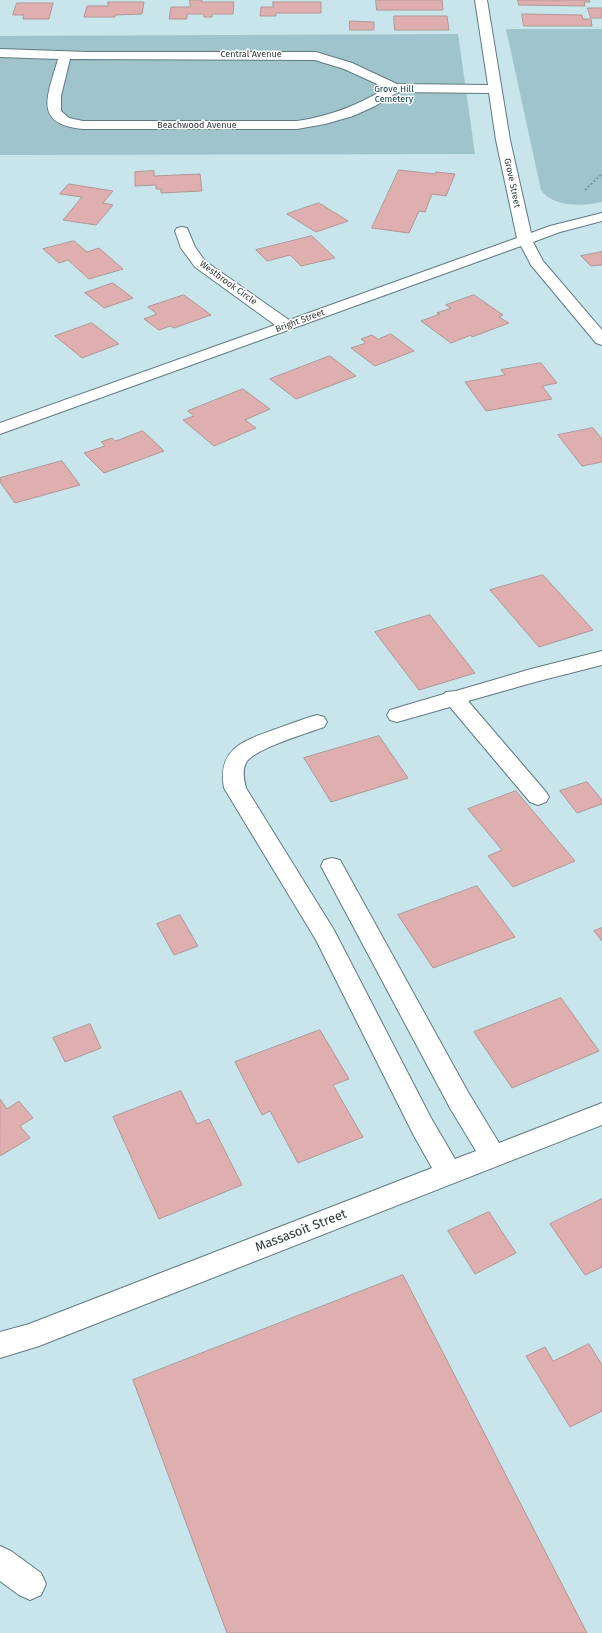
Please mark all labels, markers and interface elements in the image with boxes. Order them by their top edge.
street label: Central Avenue [220,49,282,59]
park label: Grove Hill Cemetery [374,84,414,105]
street label: Beachwood Avenue [157,120,237,130]
street label: Grove Street [501,157,523,209]
street label: Westbrook Circle [197,259,259,307]
street label: Bright Street [274,307,326,335]
street label: Massasoit Street [253,1206,349,1256]

